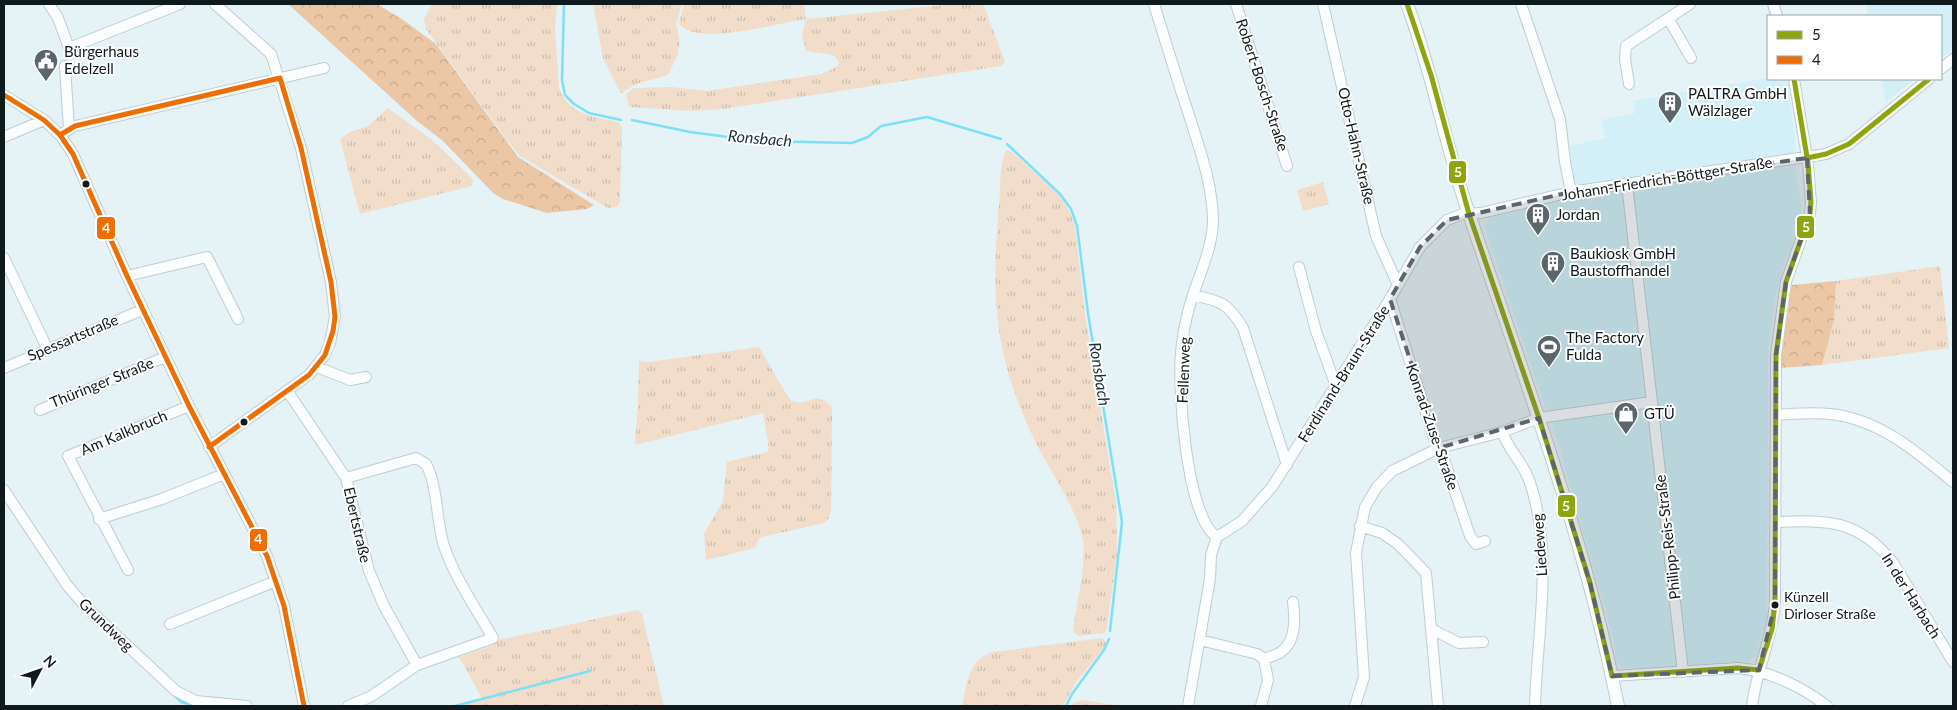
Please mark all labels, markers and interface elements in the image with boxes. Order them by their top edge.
legend [1767,15,1942,80]
street label: Robert-Bosch-Straße [1233,16,1293,153]
text: 5 [1812,25,1821,43]
place label: Bürgerhaus Edelzell [64,42,139,77]
public building icon: Bürgerhaus Edelzell [33,48,59,82]
text: 4 [1812,50,1821,68]
place label: PALTRA GmbH Wälzlager [1688,84,1787,119]
street label: Otto-Hahn-Straße [1335,85,1379,206]
building icon: PALTRA GmbH Wälzlager [1657,90,1683,124]
water label: Ronsbach [727,125,793,150]
street label: Johann-Friedrich-Böttger-Straße [1560,152,1774,204]
line badge: 5 [1448,160,1467,184]
text: 5 [1454,163,1462,180]
unlabelled marker [81,179,91,189]
building icon: Jordan [1525,202,1551,236]
place label: Jordan [1556,205,1600,223]
line badge: 5 [1796,215,1815,239]
line badge: 4 [96,216,116,240]
text: 5 [1802,218,1810,235]
text: 4 [102,219,110,236]
place label: Baukiosk GmbH Baustoffhandel [1570,244,1676,279]
building icon: Baukiosk GmbH Baustoffhandel [1540,250,1566,284]
street label: Ferdinand-Braun-Straße [1294,302,1393,445]
street label: Spessartstraße [25,310,121,364]
place label: The Factory Fulda [1566,328,1644,363]
sports icon: The Factory Fulda [1536,334,1562,368]
street label: Fellenweg [1173,336,1193,404]
water label: Ronsbach [1086,341,1115,407]
street label: Thüringer Straße [47,353,156,411]
street label: Konrad-Zuse-Straße [1403,361,1463,492]
shop icon: GTÜ [1613,401,1639,435]
place label: GTÜ [1644,404,1675,422]
street label: Am Kalkbruch [77,406,170,458]
unlabelled marker [239,417,249,427]
street label: Philipp-Reis-Straße [1650,474,1684,601]
street label: Ebertstraße [341,485,375,564]
line badge: 5 [1557,494,1576,518]
text: 5 [1562,497,1570,514]
street label: Liedeweg [1528,513,1550,577]
line badge: 4 [249,528,268,552]
text: 4 [254,530,262,547]
street label: In der Harbach [1878,550,1945,641]
place label: Künzell Dirloser Straße [1784,588,1876,622]
street label: Grundweg [76,594,138,655]
marker: Künzell Dirloser Straße [1770,600,1780,610]
north arrow [15,645,65,695]
text: N [40,651,60,671]

